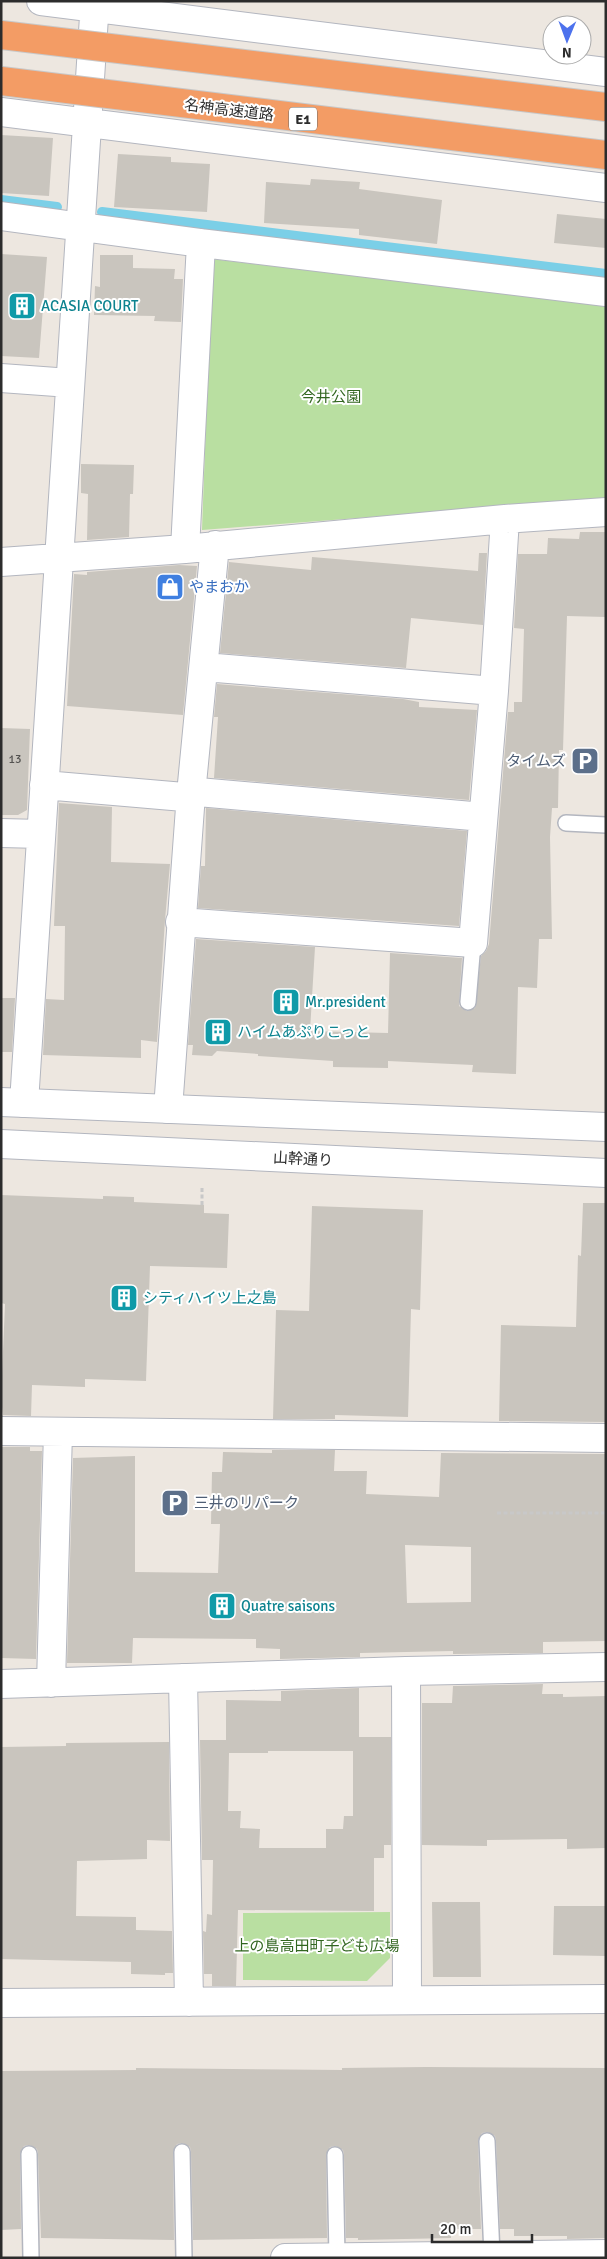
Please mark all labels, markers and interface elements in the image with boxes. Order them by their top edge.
north arrow [542,15,592,65]
text: N [562,44,572,61]
street label: 名神高速道路 [183,96,275,124]
road number: E1 [289,108,317,130]
building icon: ACASIA COURT [7,291,37,321]
place label: ACASIA COURT [41,297,139,315]
park label: 今井公園 [301,388,361,406]
shop icon: やまおか [155,572,185,602]
place label: やまおか [189,578,249,596]
parking icon: タイムズ [570,746,600,776]
house number: 13 [9,752,21,767]
place label: タイムズ [506,752,566,770]
building icon: Mr.president [271,987,301,1017]
place label: Mr.president [305,993,386,1011]
building icon: ハイムあぷりこっと [203,1017,233,1047]
place label: ハイムあぷりこっと [237,1023,370,1041]
street label: 山幹通り [273,1148,333,1170]
building icon: シティハイツ上之島 [109,1283,139,1313]
place label: シティハイツ上之島 [143,1289,277,1307]
parking icon: 三井のリパーク [160,1488,190,1518]
place label: 三井のリパーク [194,1494,299,1512]
building icon: Quatre saisons [207,1591,237,1621]
place label: Quatre saisons [241,1597,336,1615]
park label: 上の島高田町子ども広場 [234,1937,400,1955]
scale bar [432,2212,532,2244]
text: 20 m [440,2220,471,2238]

